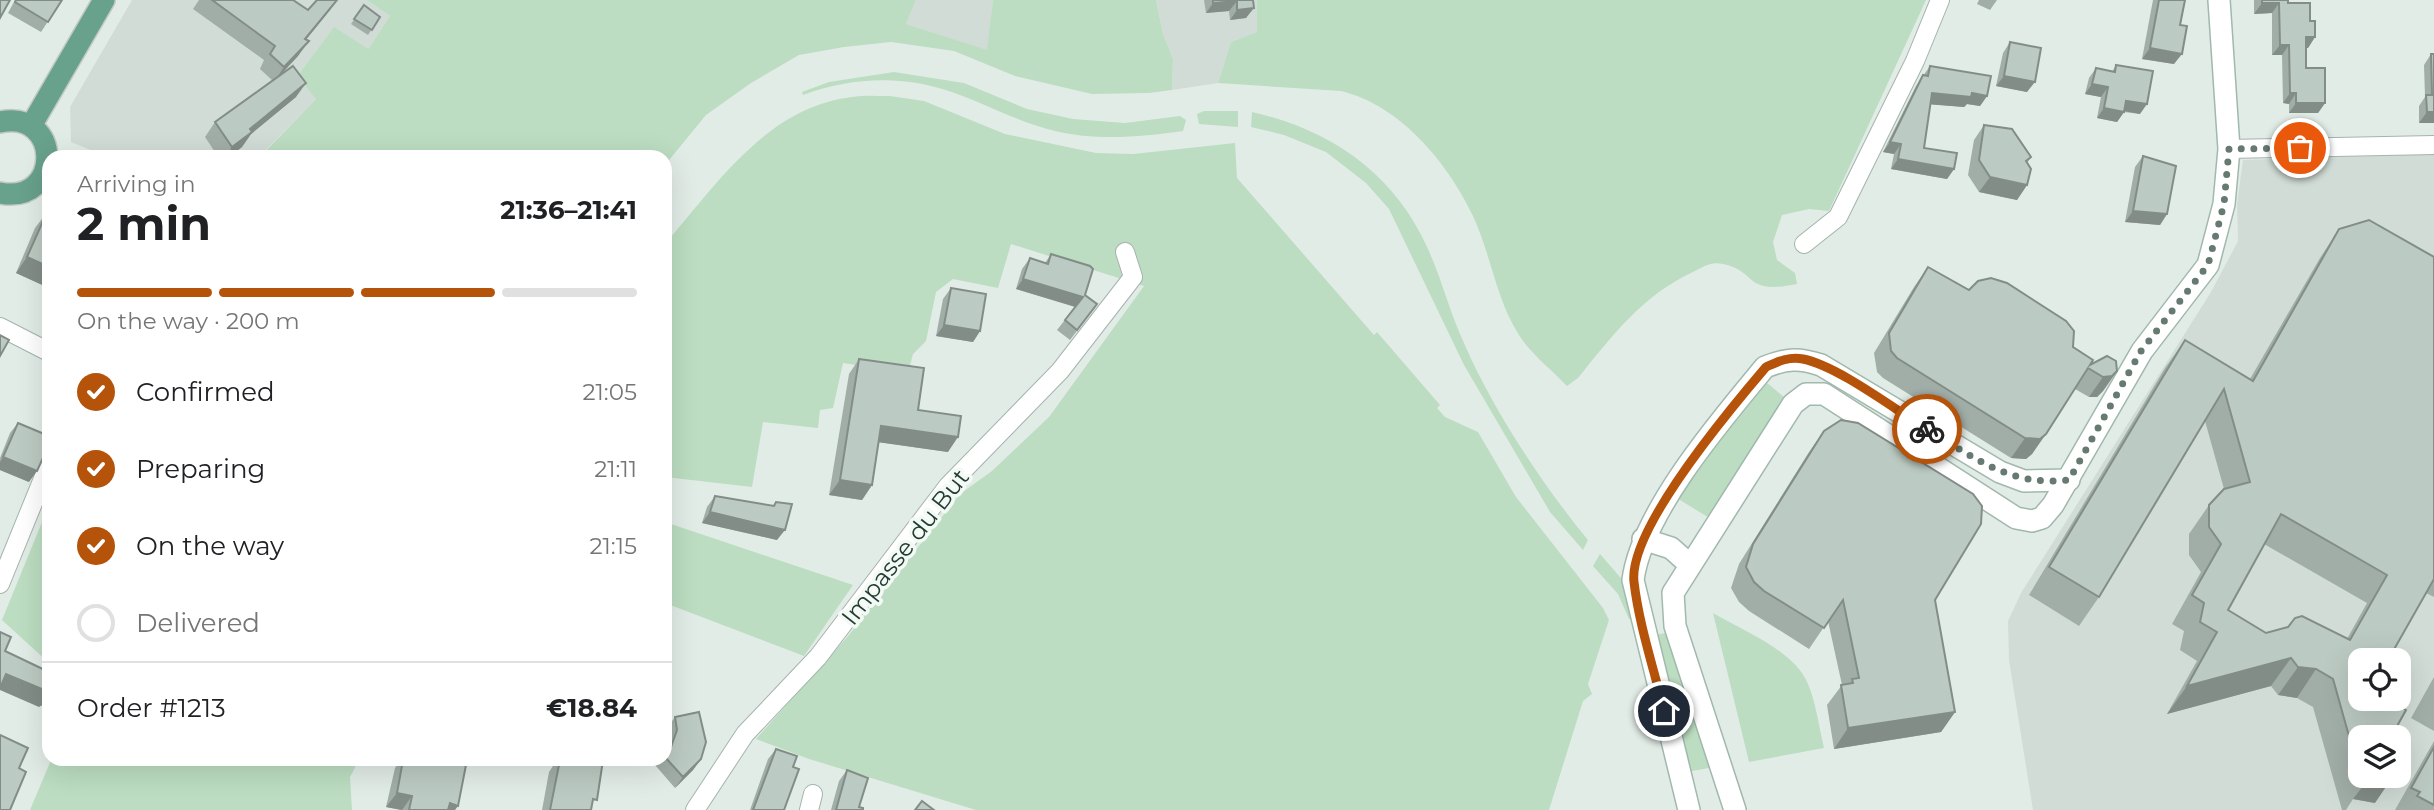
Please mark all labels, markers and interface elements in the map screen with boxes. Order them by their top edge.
pin [2270,118,2330,178]
icon: bag [2281,129,2319,167]
text: Arriving in [77,170,196,198]
text: 21:36–21:41 [500,194,637,226]
text: 2 min [77,195,211,252]
text: On the way · 200 m [77,307,300,335]
icon: check [77,373,115,411]
text: Confirmed [136,376,275,408]
text: 21:05 [583,378,637,406]
courier [1892,394,1962,464]
icon: bike [1908,410,1946,448]
icon: check [77,450,115,488]
text: Preparing [136,453,265,485]
text: 21:11 [594,455,637,483]
street label: Impasse du But [835,463,975,631]
icon: check [77,527,115,565]
text: On the way [136,530,284,562]
text: 21:15 [589,532,637,560]
text: Delivered [136,607,260,639]
map controls [2348,648,2411,788]
button: locate [2348,648,2411,711]
pin [1634,681,1694,741]
text: Order #1213 [77,692,226,724]
text: €18.84 [546,692,637,724]
icon: home [1645,692,1683,730]
button: layers [2348,725,2411,788]

